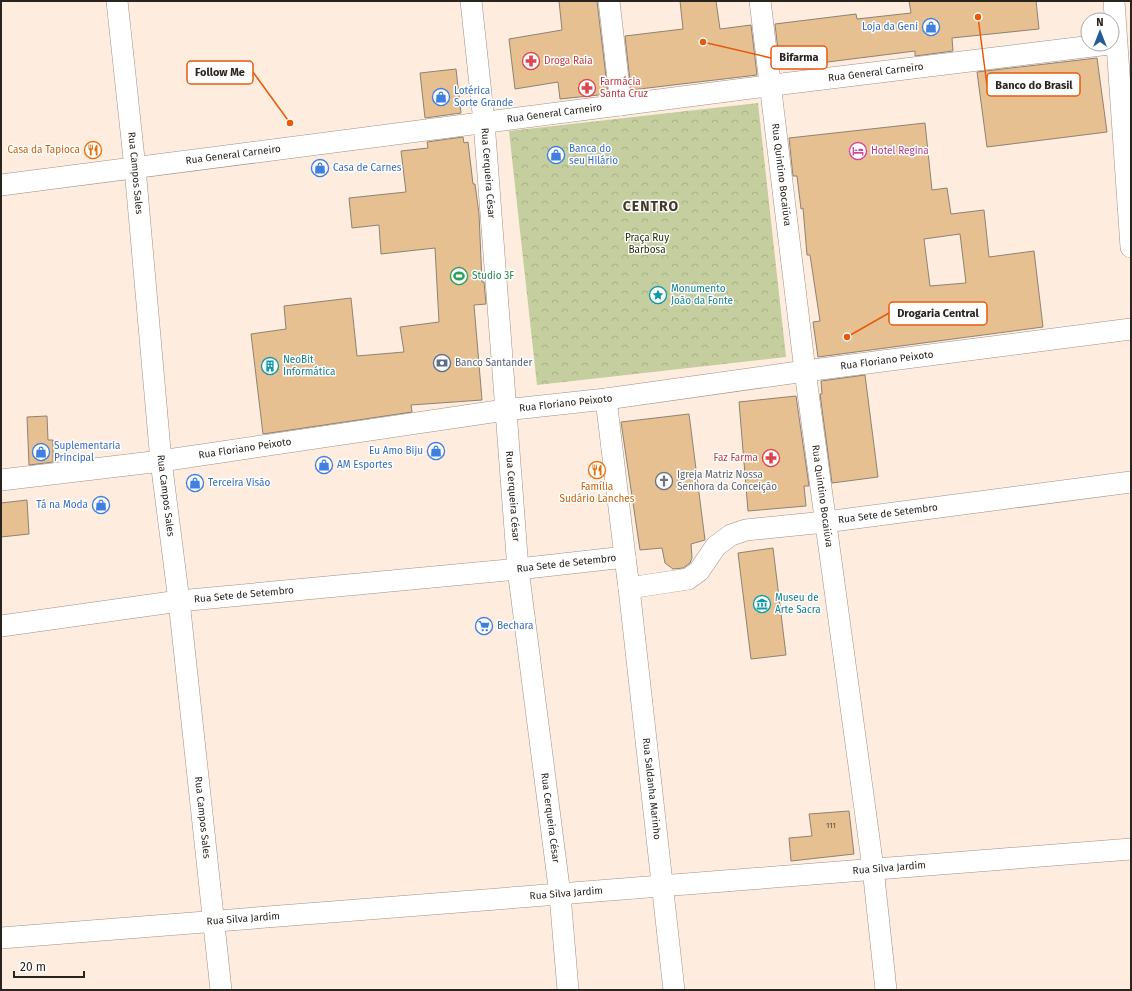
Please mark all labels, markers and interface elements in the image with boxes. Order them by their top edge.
north arrow [1080,12,1120,52]
text: N [1096,16,1104,29]
shop icon: Loja da Geni [921,17,941,37]
place label: Loja da Geni [862,21,918,33]
callout: Bifarma [771,46,827,69]
pharmacy icon: Droga Raia [521,51,541,71]
text: Bifarma [779,51,819,64]
place label: Droga Raia [544,55,593,67]
callout: Follow Me [187,61,253,84]
street label: Rua General Carneiro [827,61,924,84]
text: Follow Me [195,66,245,79]
callout: Banco do Brasil [987,73,1080,96]
place label: Farmácia Santa Cruz [600,76,649,100]
pharmacy icon: Farmácia Santa Cruz [577,78,597,98]
text: Banco do Brasil [995,79,1073,92]
place label: Lotérica Sorte Grande [454,85,513,109]
shop icon: Lotérica Sorte Grande [431,87,451,107]
street label: Rua General Carneiro [506,101,603,126]
street label: Rua Quintino Bocaiúva [769,123,793,227]
street label: Rua Cerqueira César [478,127,497,219]
street label: Rua Campos Sales [125,131,145,215]
restaurant icon: Casa da Tapioca [83,140,103,160]
hotel icon: Hotel Regina [848,141,868,161]
street label: Rua General Carneiro [185,143,282,167]
place label: Banca do seu Hilário [569,143,618,167]
place label: Casa da Tapioca [8,144,80,156]
shop icon: Banca do seu Hilário [546,145,566,165]
place label: Hotel Regina [871,145,929,157]
shop icon: Casa de Carnes [310,158,330,178]
place label: Casa de Carnes [333,162,402,174]
district label: CENTRO [623,198,679,215]
park label: Praça Ruy Barbosa [625,232,669,256]
sports icon: Studio 3F [449,266,469,286]
place label: Studio 3F [472,270,514,282]
place label: Monumento João da Fonte [671,283,733,307]
place icon: Monumento João da Fonte [648,285,668,305]
callout: Drogaria Central [889,302,987,325]
text: Drogaria Central [897,307,980,320]
street label: Rua Floriano Peixoto [840,348,934,372]
bank icon: Banco Santander [432,353,452,373]
place label: NeoBit Informática [283,354,335,378]
building icon: NeoBit Informática [260,356,280,376]
place label: Banco Santander [455,357,532,369]
street label: Rua Floriano Peixoto [518,392,613,414]
street label: Rua Floriano Peixoto [198,436,292,461]
place label: Suplementaria Principal [54,440,121,464]
shop icon: Eu Amo Biju [426,441,446,461]
shop icon: Suplementaria Principal [31,442,51,462]
street label: Rua Quintino Bocaiúva [809,444,835,548]
place label: Eu Amo Biju [369,445,423,457]
pharmacy icon: Faz Farma [761,448,781,468]
street label: Rua Cerqueira César [503,450,522,542]
place label: Faz Farma [714,452,758,464]
street label: Rua Campos Sales [154,454,177,538]
shop icon: AM Esportes [314,455,334,475]
place label: AM Esportes [337,459,393,471]
restaurant icon: Família Sudário Lanches [587,460,607,480]
place label: Igreja Matriz Nossa Senhora da Conceição [677,469,777,493]
church icon: Igreja Matriz Nossa Senhora da Conceição [654,471,674,491]
shop icon: Terceira Visão [185,473,205,493]
place label: Terceira Visão [208,477,270,489]
place label: Família Sudário Lanches [560,480,635,505]
shop icon: Tá na Moda [91,495,111,515]
place label: Tá na Moda [36,499,88,511]
street label: Rua Sete de Setembro [837,501,939,526]
street label: Rua Sete de Setembro [516,552,617,575]
street label: Rua Sete de Setembro [193,584,295,606]
place label: Museu de Arte Sacra [775,592,821,616]
museum icon: Museu de Arte Sacra [752,594,772,614]
supermarket icon: Bechara [474,616,494,636]
place label: Bechara [497,620,534,632]
street label: Rua Saldanha Marinho [640,737,663,841]
street label: Rua Cerqueira César [538,772,562,864]
street label: Rua Campos Sales [192,776,213,859]
house number: 111 [826,821,836,830]
street label: Rua Silva Jardim [852,859,926,877]
street label: Rua Silva Jardim [529,885,603,902]
street label: Rua Silva Jardim [206,910,280,928]
scale bar [14,953,84,979]
text: 20 m [20,960,46,974]

